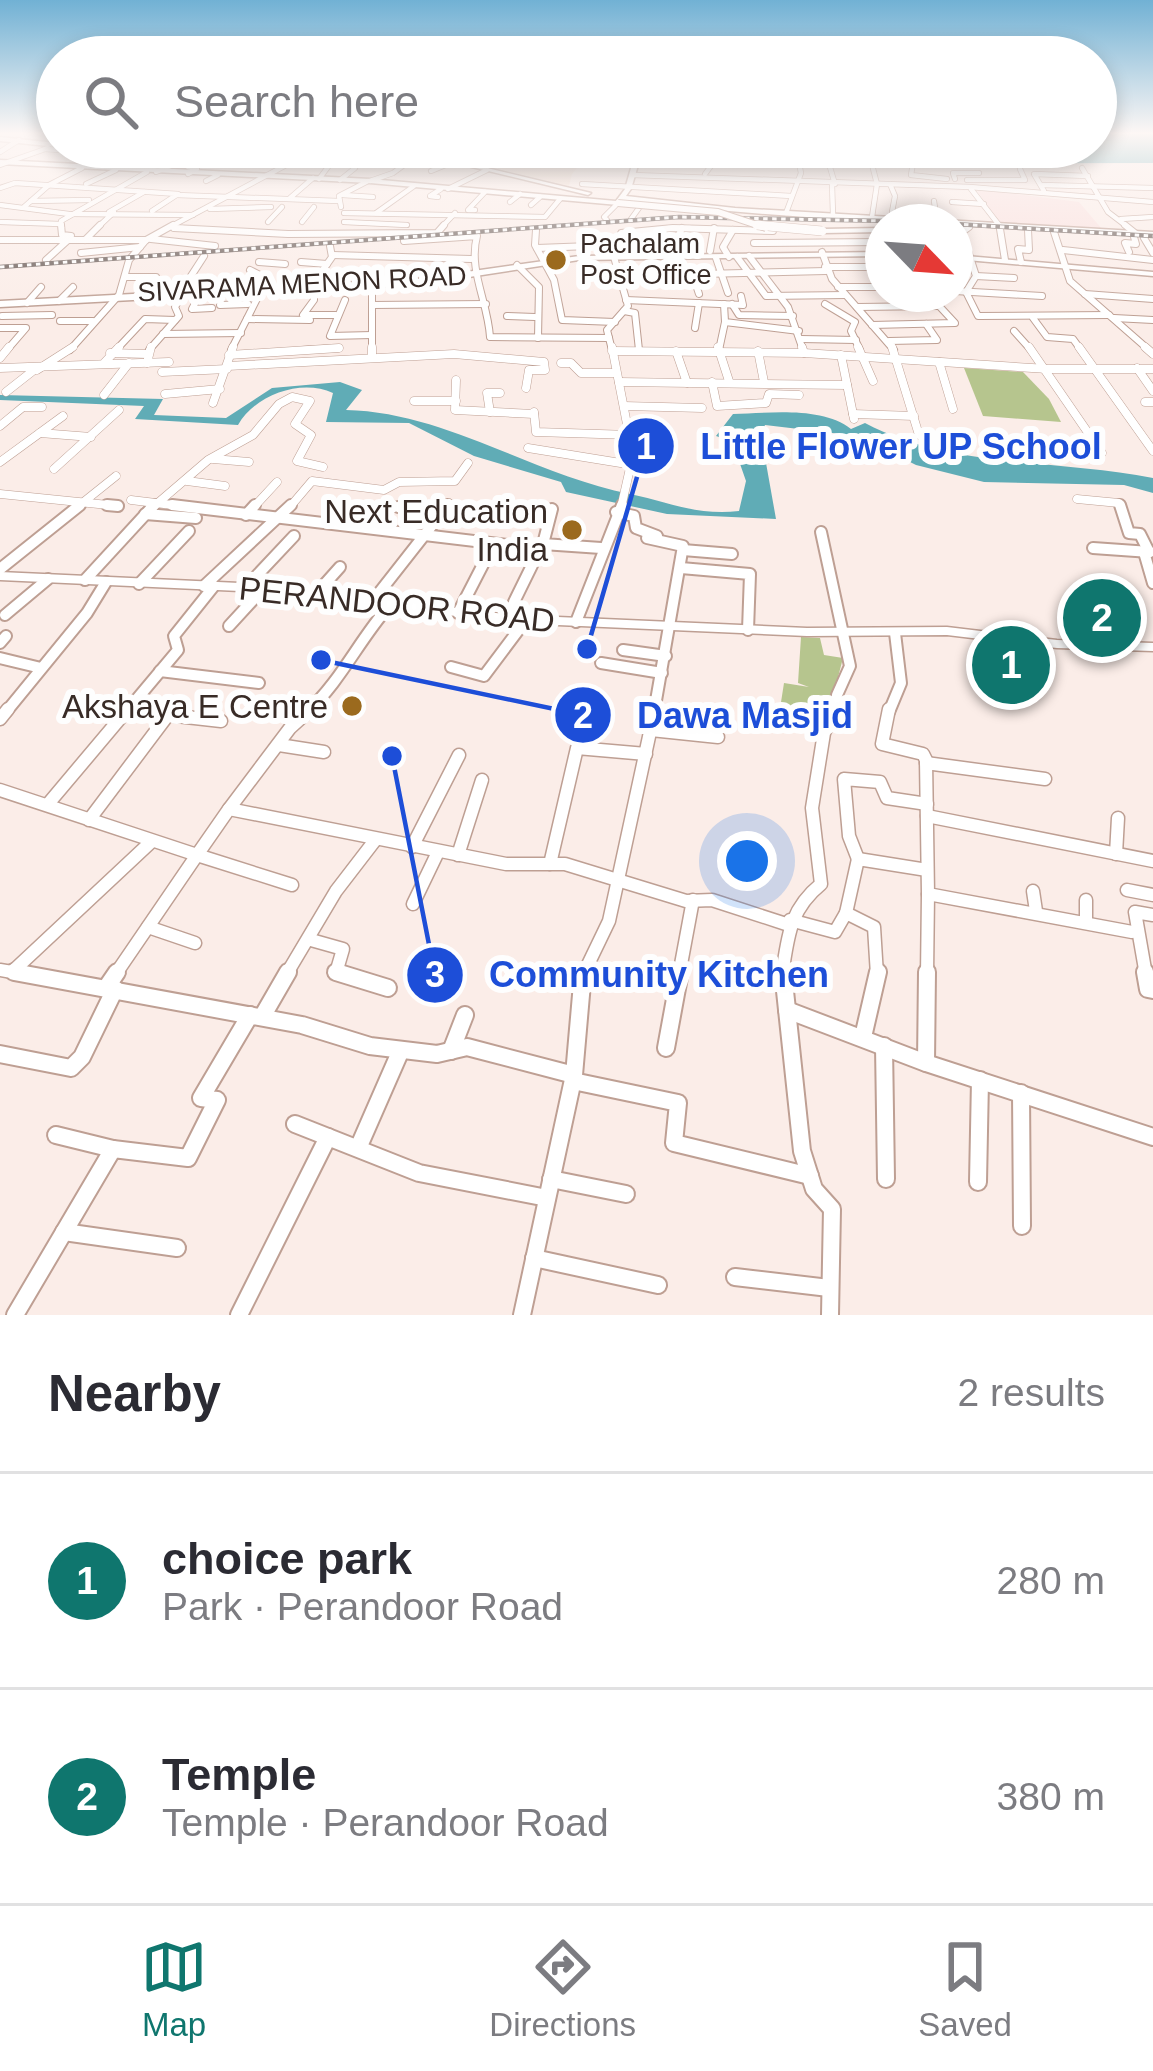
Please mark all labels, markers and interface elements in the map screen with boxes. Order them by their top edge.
search box [36,36,1117,168]
icon: search [78,69,144,135]
text: Search here [174,76,419,127]
north arrow [865,204,973,312]
place label: Pachalam Post Office [580,229,712,290]
marker: Pachalam Post Office [543,247,569,273]
street label: SIVARAMA MENON ROAD [137,260,467,308]
callout: Little Flower UP School [616,410,1126,482]
text: 1 [636,426,656,467]
text: Little Flower UP School [700,426,1102,467]
place label: Next Education India [324,493,549,568]
marker: Next Education India [559,517,585,543]
street label: PERANDOOR ROAD [237,570,557,639]
pin: 2 [1063,573,1141,663]
pin: 1 [972,620,1050,710]
callout: Dawa Masjid [553,679,877,751]
place label: Akshaya E Centre [62,688,328,725]
marker: Akshaya E Centre [339,693,365,719]
text: 2 [573,695,593,736]
text: Dawa Masjid [637,695,853,736]
your location [717,831,777,891]
callout: Community Kitchen [405,939,853,1011]
text: 3 [425,954,445,995]
text: Community Kitchen [489,954,829,995]
text: Nearby [48,1365,221,1422]
text: 2 results [958,1371,1105,1414]
text: choice park [162,1533,412,1584]
text: 1 [76,1559,98,1602]
text: 280 m [997,1559,1105,1602]
text: Park · Perandoor Road [162,1585,563,1628]
text: Temple [162,1749,316,1800]
text: 2 [76,1775,98,1818]
text: 380 m [997,1775,1105,1818]
text: Temple · Perandoor Road [162,1801,609,1844]
tab: Map [141,1934,207,2044]
tab: Directions [489,1934,636,2044]
tab: Saved [918,1934,1012,2044]

